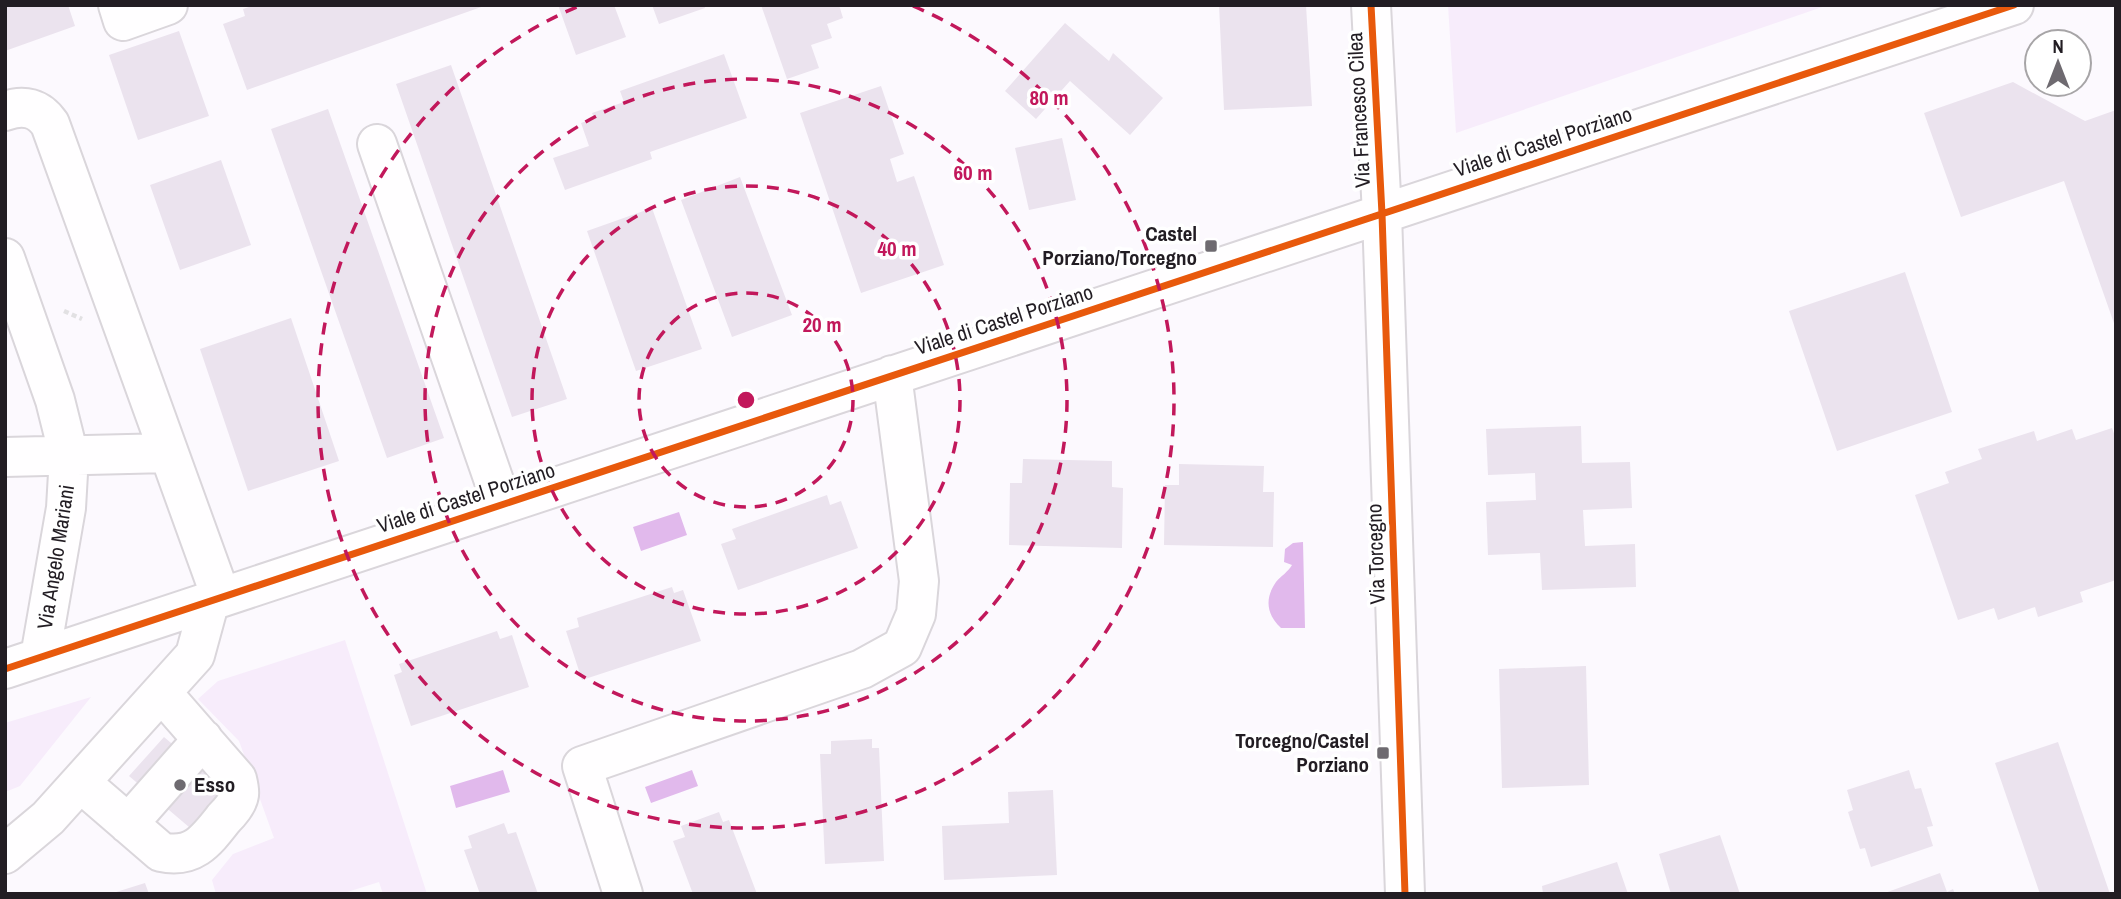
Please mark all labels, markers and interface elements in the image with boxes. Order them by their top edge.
north arrow [2023,28,2093,98]
street label: Via Francesco Cilea [1340,31,1377,189]
text: N [2052,33,2064,59]
text: 80 m [1029,83,1069,112]
street label: Viale di Castel Porziano [1450,99,1635,184]
text: 60 m [953,158,993,187]
place label: Castel Porziano/Torcegno [1042,219,1197,272]
text: 40 m [877,234,917,263]
marker: Castel Porziano/Torcegno [1203,238,1219,254]
street label: Viale di Castel Porziano [911,277,1096,362]
text: 20 m [802,310,842,339]
centre of rings [734,388,758,412]
street label: Viale di Castel Porziano [373,455,558,540]
street label: Via Angelo Mariani [30,482,81,631]
street label: Via Torcegno [1359,503,1392,605]
place label: Torcegno/Castel Porziano [1235,726,1369,779]
marker: Torcegno/Castel Porziano [1375,745,1391,761]
place label: Esso [194,770,235,799]
marker: Esso [172,777,188,793]

